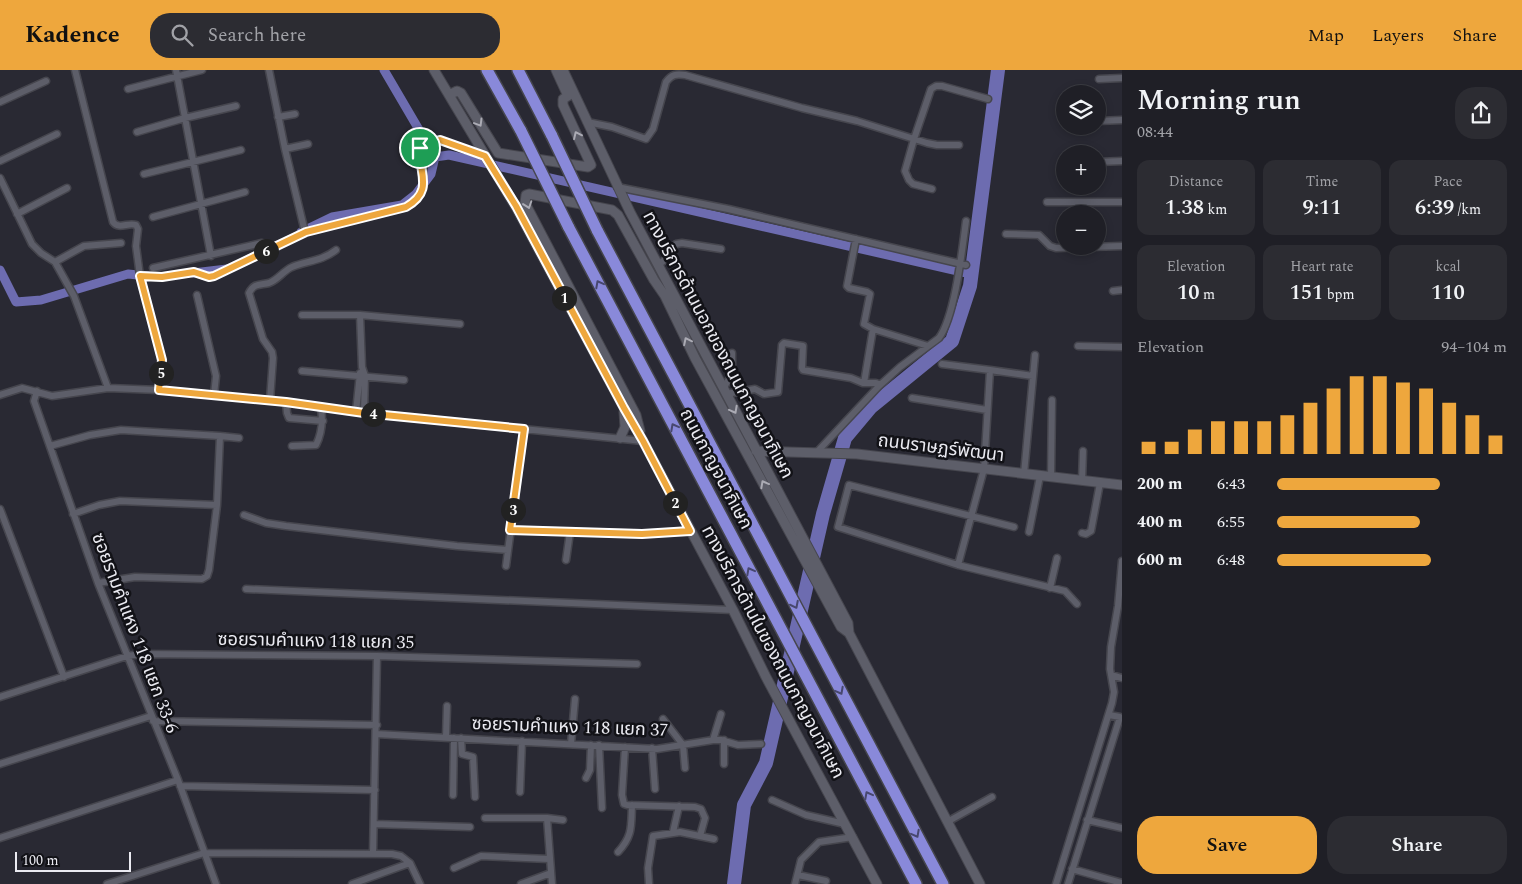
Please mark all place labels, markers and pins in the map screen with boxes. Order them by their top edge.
pin [399,127,441,169]
pin: 6 [254,238,278,264]
pin: 1 [552,286,576,310]
pin: 5 [148,360,174,386]
pin: 4 [360,402,386,426]
pin: 2 [662,490,688,516]
pin: 3 [500,498,526,522]

